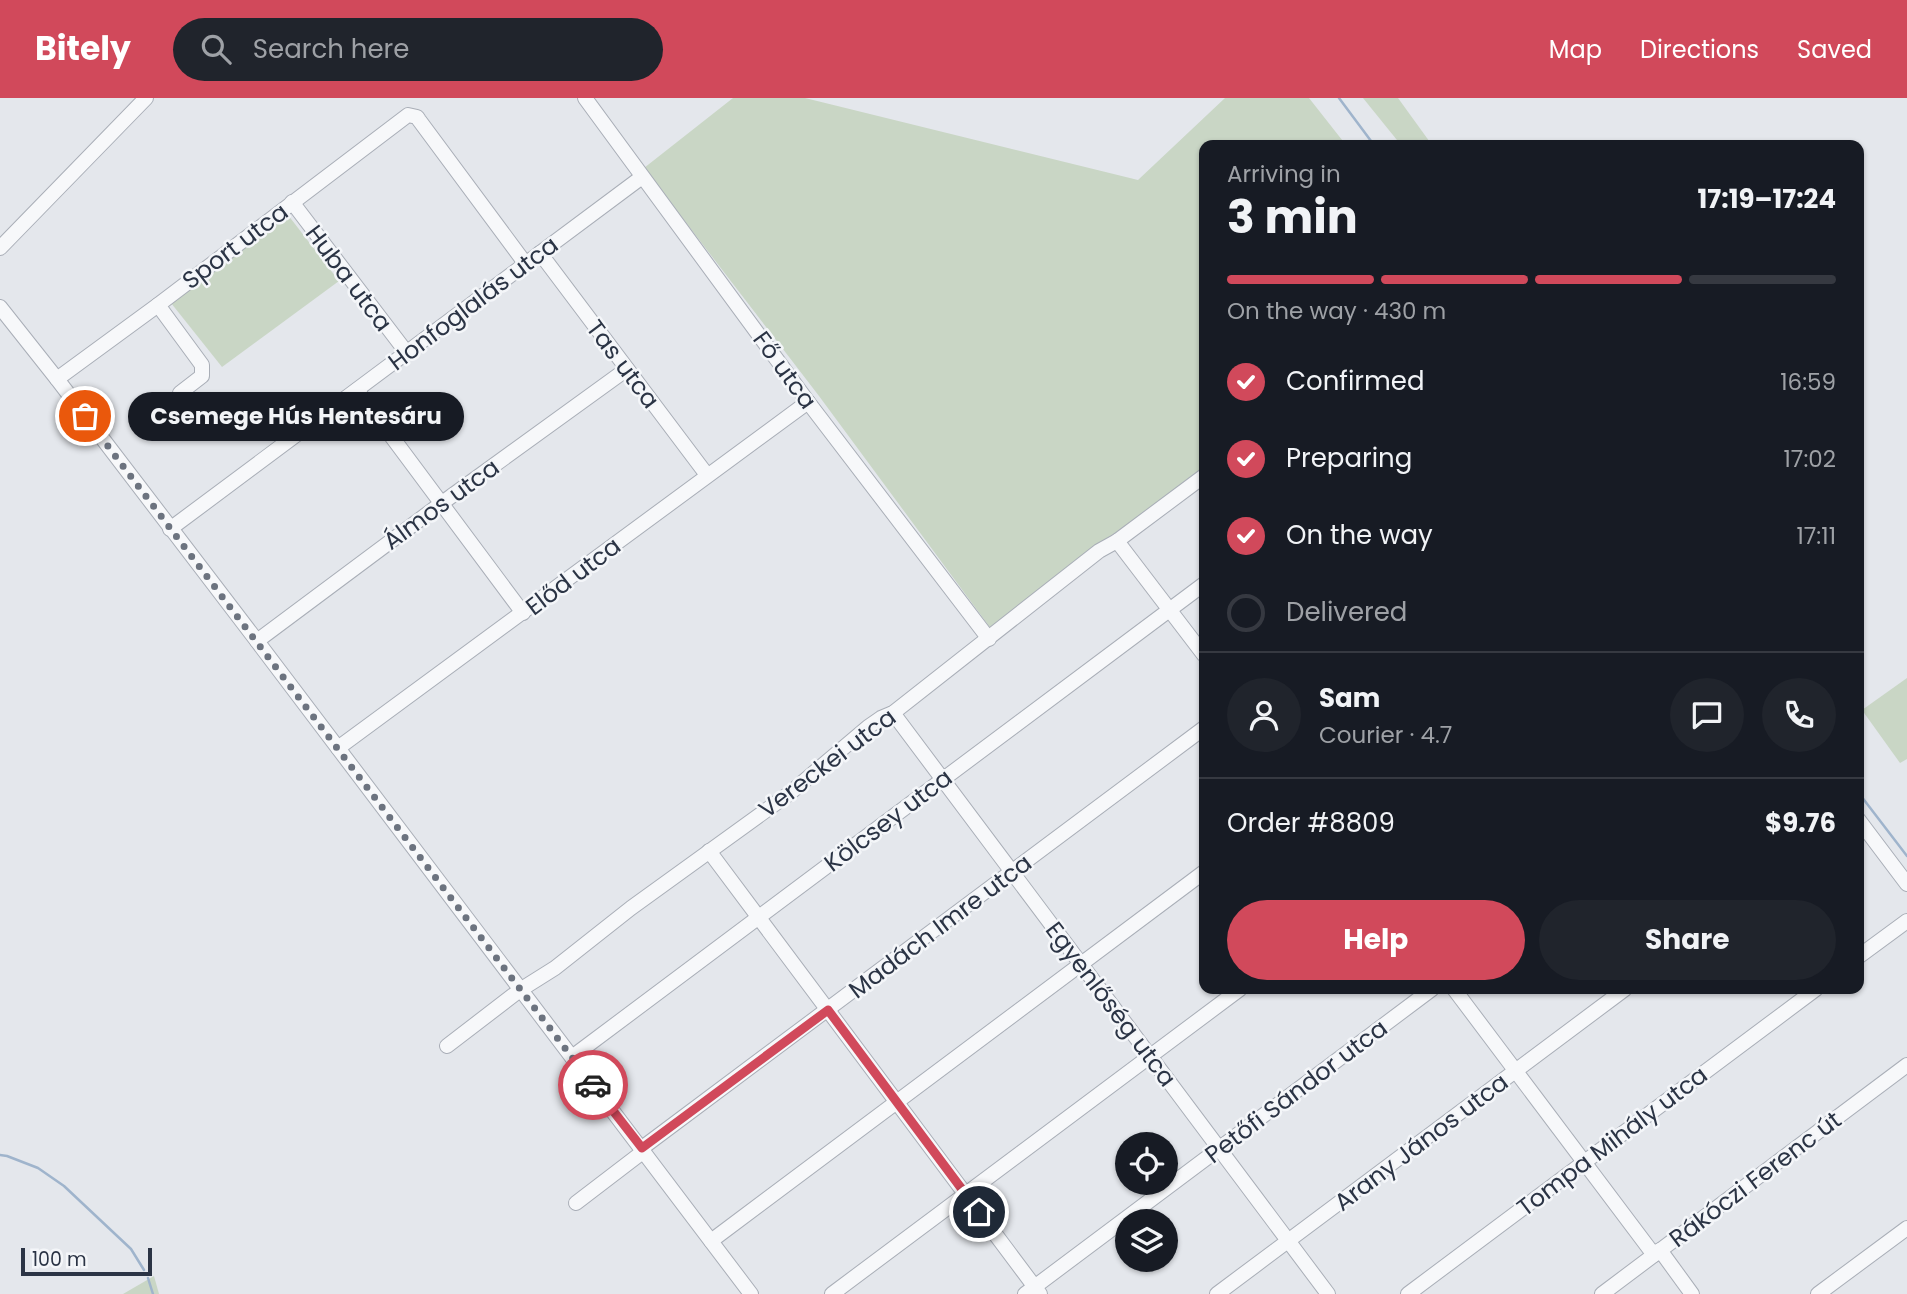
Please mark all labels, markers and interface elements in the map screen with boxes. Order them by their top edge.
search box [173,18,663,81]
text: Bitely [35,25,131,72]
icon: search [197,30,235,68]
text: Search here [253,31,409,67]
text: Map [1549,33,1602,66]
text: Directions [1640,33,1759,66]
text: Saved [1797,33,1872,66]
text: Arriving in [1227,158,1341,190]
text: 17:19–17:24 [1698,181,1836,217]
text: 3 min [1227,185,1358,249]
street label: Sport utca [175,195,295,297]
street label: Huba utca [298,218,400,338]
street label: Honfoglalás utca [381,228,565,378]
text: On the way · 430 m [1227,295,1446,327]
street label: Tas utca [579,313,667,415]
street label: Fő utca [746,324,824,416]
icon: check [1227,363,1265,401]
text: Confirmed [1286,363,1424,399]
text: 16:59 [1780,366,1836,398]
pin [55,386,115,446]
callout: Csemege Hús Hentesáru [127,392,463,440]
icon: bag [66,397,104,435]
text: Csemege Hús Hentesáru [150,400,442,432]
icon: check [1227,440,1265,478]
text: Preparing [1286,440,1412,476]
text: 17:02 [1784,443,1836,475]
street label: Álmos utca [376,451,506,557]
icon: check [1227,517,1265,555]
text: On the way [1286,517,1433,553]
text: 17:11 [1796,520,1836,552]
street label: Előd utca [519,529,627,623]
text: Delivered [1286,594,1407,630]
button: person [1227,678,1301,752]
button: chat [1670,678,1744,752]
button: phone [1762,678,1836,752]
text: Sam [1319,680,1380,716]
street label: Vereckei utca [752,700,902,826]
text: Courier · 4.7 [1319,719,1452,751]
street label: Kölcsey utca [817,761,959,879]
text: Order #8809 [1227,805,1395,841]
text: $9.76 [1765,805,1836,841]
street label: Madách Imre utca [842,846,1038,1006]
button: Help [1227,900,1525,980]
button: Share [1539,900,1836,980]
street label: Egyenlőség utca [1038,915,1184,1093]
street label: Petőfi Sándor utca [1198,1011,1394,1171]
courier [558,1050,628,1120]
street label: Tompa Mihály utca [1510,1058,1714,1224]
icon: car [574,1066,612,1104]
street label: Arany János utca [1327,1066,1515,1218]
street label: Rákóczi Ferenc út [1662,1103,1848,1255]
map controls [1115,1132,1178,1272]
button: locate [1115,1132,1178,1195]
pin [949,1182,1009,1242]
icon: home [960,1193,998,1231]
button: layers [1115,1209,1178,1272]
scale bar [21,1245,152,1277]
text: 100 m [32,1246,87,1273]

